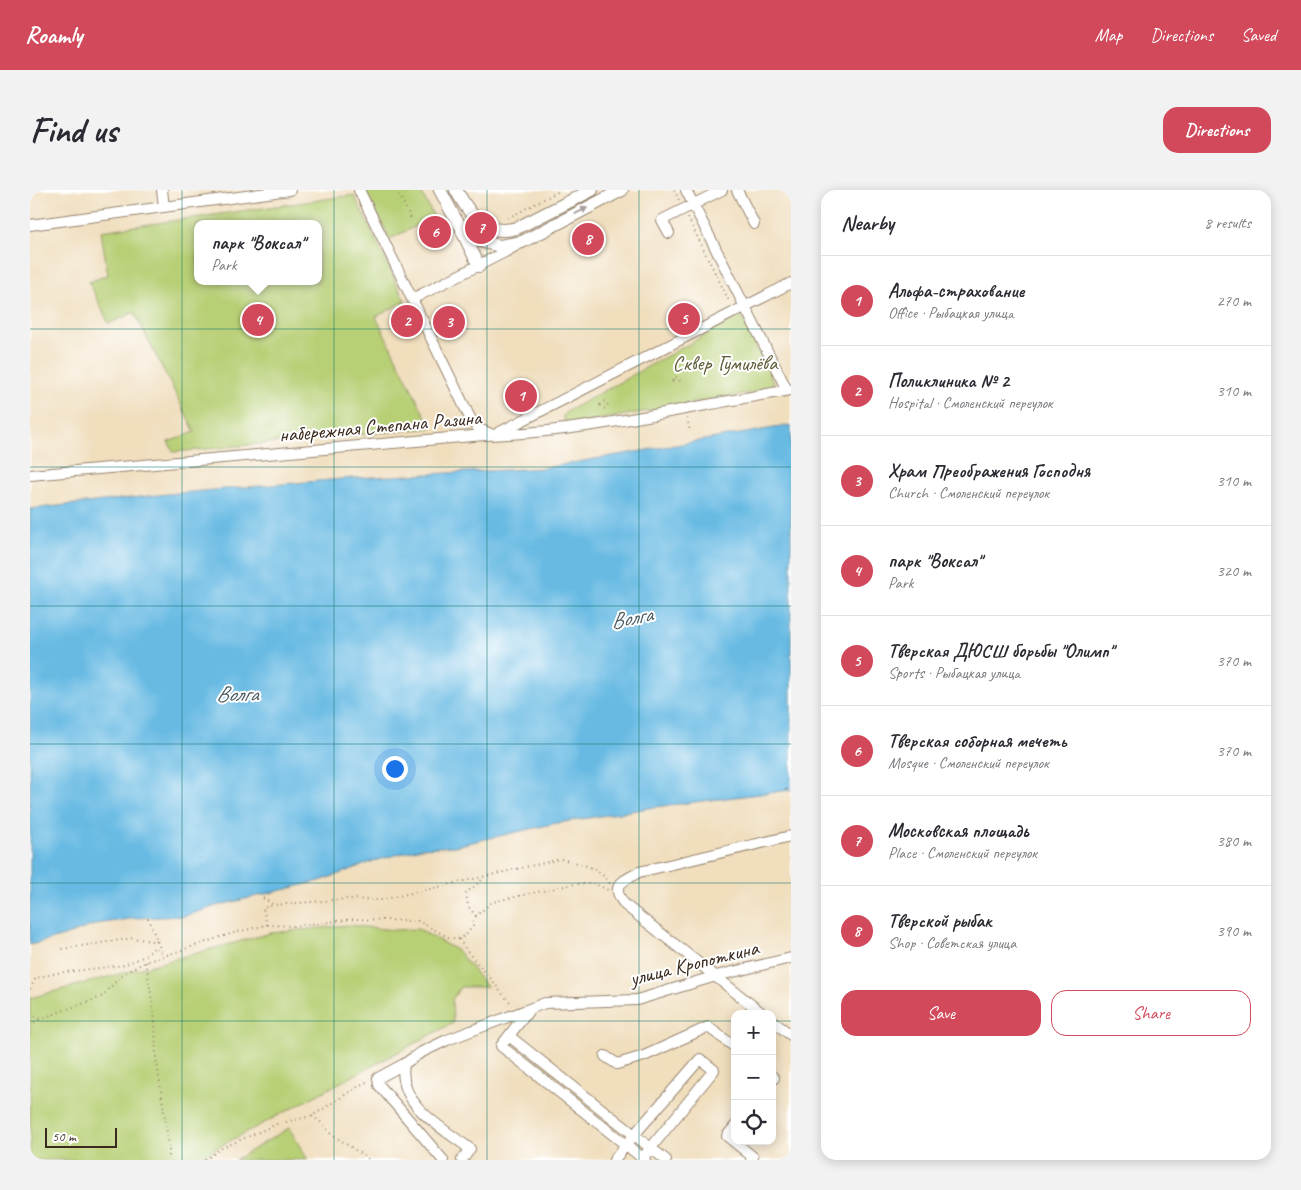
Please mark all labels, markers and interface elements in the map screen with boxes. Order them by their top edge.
text: Roamly [25,20,82,50]
text: Map [1095,24,1122,46]
text: Directions [1150,24,1213,46]
text: Saved [1241,24,1276,46]
button: Directions [1163,107,1271,153]
text: Find us [30,108,117,153]
one-way arrow [574,207,588,215]
pin: 7 [465,209,497,247]
text: Nearby [841,210,894,236]
pin: 6 [419,213,451,251]
text: 8 results [1204,213,1251,233]
popup [194,220,322,285]
pin: 8 [572,220,604,258]
text: парк "Воксал" [211,231,305,255]
text: Park [211,255,237,275]
text: Альфа-страхование [888,279,1024,303]
text: 1 [853,291,861,311]
text: 270 m [1217,291,1251,311]
pin: 5 [668,300,700,338]
pin: 4 [242,301,274,339]
pin: 2 [391,302,423,340]
pin: 3 [433,303,465,341]
text: Office · Рыбацкая улица [888,303,1013,323]
park label: Сквер Гумилёва [673,350,779,376]
text: Поликлиника № 2 [888,369,1009,393]
pin: 1 [505,377,537,415]
text: 2 [853,381,861,401]
text: 310 m [1217,381,1251,401]
text: Hospital · Смоленский переулок [888,393,1053,413]
street label: набережная Степана Разина [278,404,484,448]
text: Храм Преображения Господня [888,459,1090,483]
text: 3 [853,471,861,491]
text: 310 m [1217,471,1251,491]
text: Church · Смоленский переулок [888,483,1049,503]
text: парк "Воксал" [888,549,982,573]
text: 4 [853,561,861,581]
text: 320 m [1217,561,1251,581]
text: Park [888,573,913,593]
water label: Волга [608,600,657,636]
text: Тверская ДЮСШ борьбы "Олимп" [888,639,1113,663]
text: 5 [854,651,860,671]
text: 370 m [1217,651,1251,671]
text: Sports · Рыбацкая улица [888,663,1020,683]
water label: Волга [216,680,260,708]
text: Тверская соборная мечеть [888,729,1067,753]
text: 6 [853,741,861,761]
text: 370 m [1217,741,1251,761]
text: Mosque · Смоленский переулок [888,753,1049,773]
your location [382,756,408,782]
text: Московская площадь [888,819,1029,843]
text: 7 [853,831,861,851]
text: 380 m [1217,831,1251,851]
text: Place · Смоленский переулок [888,843,1037,863]
text: Тверской рыбак [888,909,992,933]
text: 8 [853,921,861,941]
text: 390 m [1217,921,1251,941]
text: Shop · Советская улица [888,933,1016,953]
street label: улица Кропоткина [625,934,763,992]
button: Save [841,990,1041,1036]
button: Share [1051,990,1251,1036]
map controls [731,1010,776,1145]
button: + [731,1010,776,1055]
button: − [731,1055,776,1100]
button: locate [731,1100,776,1145]
scale bar [45,1125,118,1148]
text: 50 m [52,1128,76,1145]

